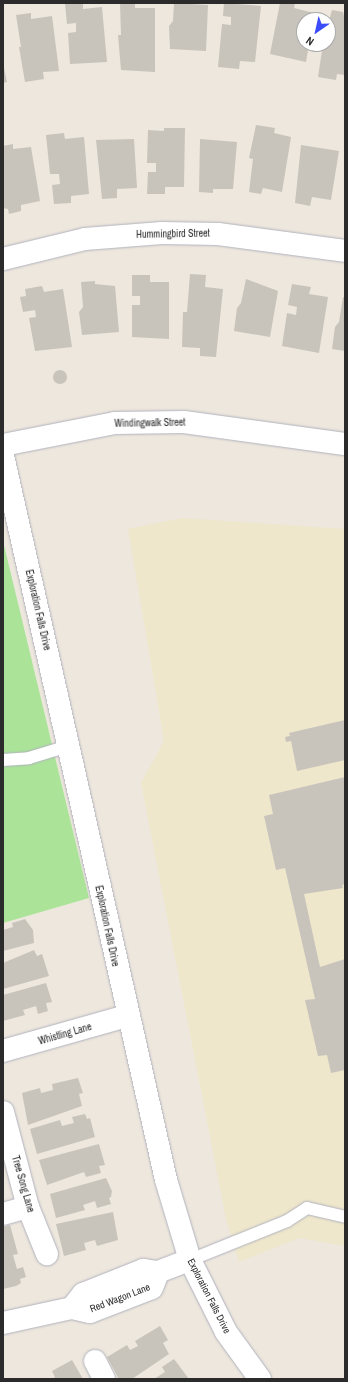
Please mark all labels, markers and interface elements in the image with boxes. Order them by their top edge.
north arrow [296,12,336,52]
text: N [303,33,316,49]
street label: Hummingbird Street [136,227,210,241]
street label: Windingwalk Street [114,416,186,430]
street label: Exploration Falls Drive [23,568,53,652]
street label: Exploration Falls Drive [93,884,121,968]
street label: Whistling Lane [37,1021,93,1047]
street label: Tree Song Lane [9,1154,37,1214]
street label: Exploration Falls Drive [185,1257,233,1335]
street label: Red Wagon Lane [88,1281,152,1315]

